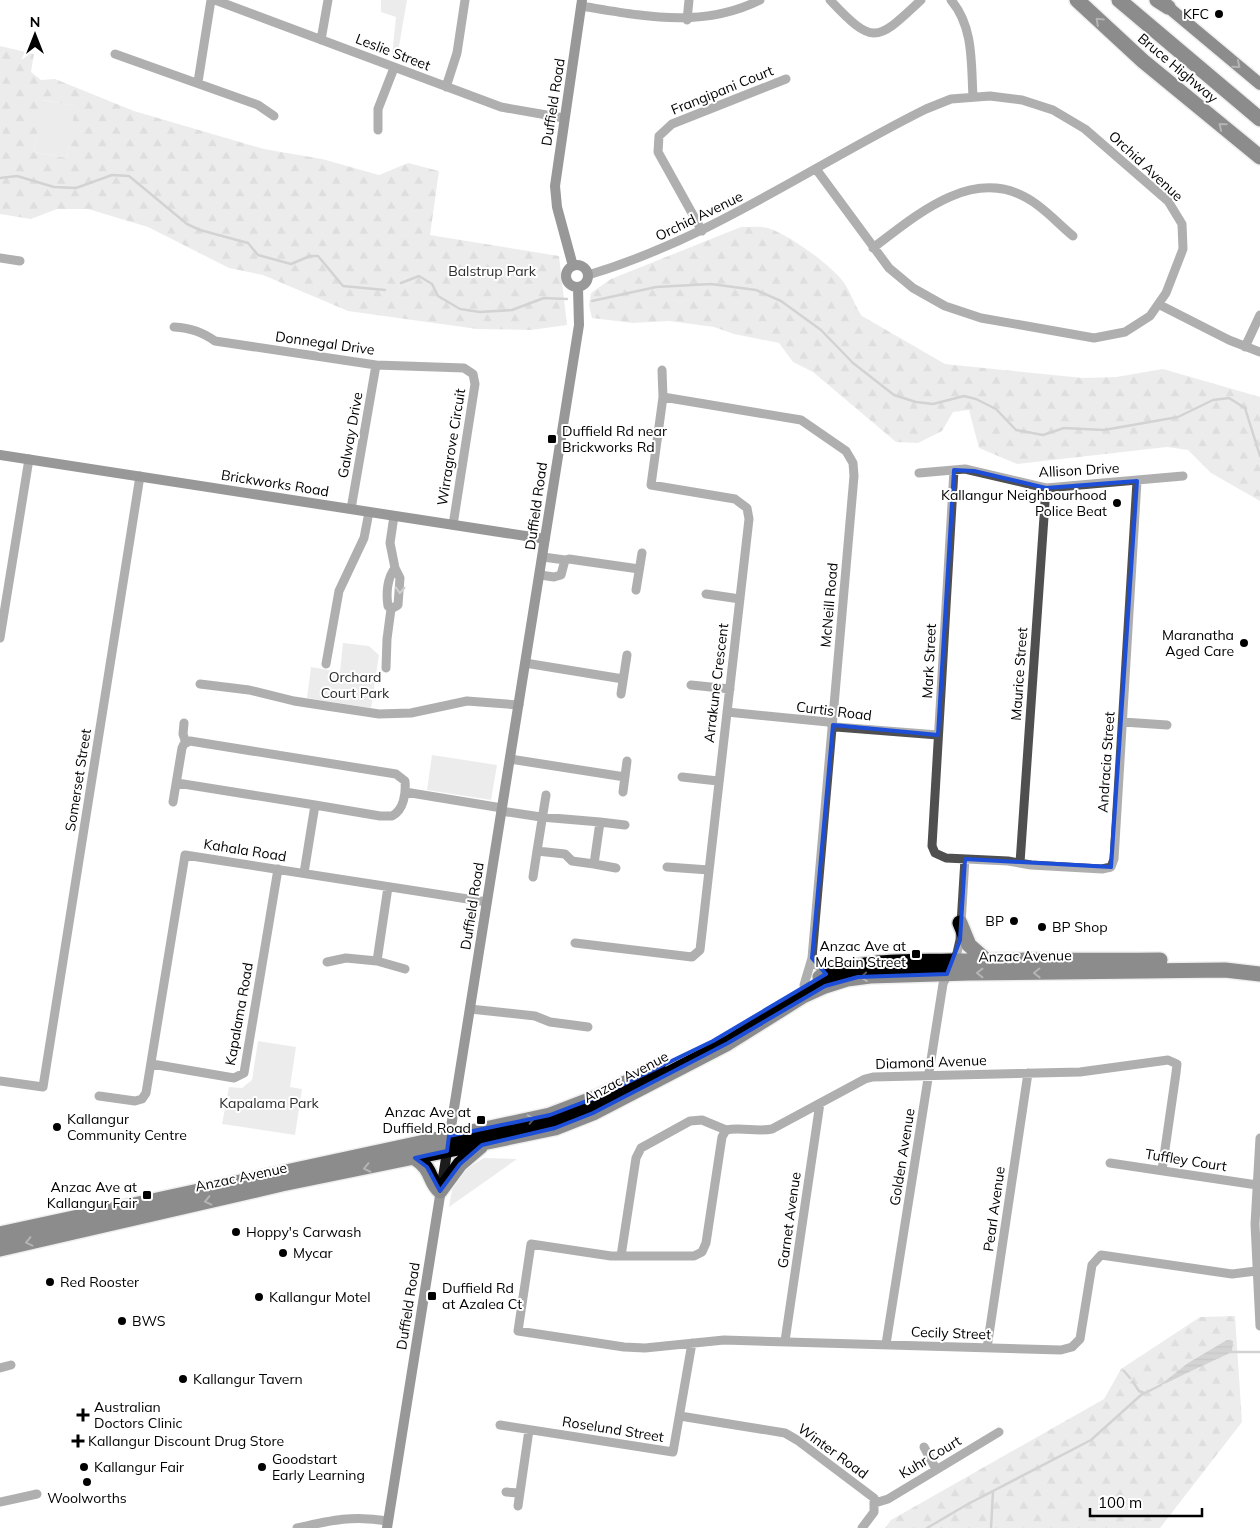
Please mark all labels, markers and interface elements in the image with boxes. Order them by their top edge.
place label: KFC [1183,5,1209,23]
marker: KFC [1213,8,1225,20]
north arrow [10,10,60,60]
text: N [30,13,40,31]
one-way arrow [1095,18,1104,27]
street label: Leslie Street [353,29,433,75]
street label: Bruce Highway [1134,29,1222,107]
street label: Duffield Road [537,57,569,147]
one-way arrow [1231,59,1240,68]
street label: Frangipani Court [668,61,776,119]
one-way arrow [1219,123,1228,132]
street label: Orchid Avenue [1105,127,1187,205]
street label: Orchid Avenue [652,187,746,245]
park label: Balstrup Park [448,262,537,280]
street label: Donnegal Drive [274,327,376,359]
street label: Wirragrove Circuit [433,387,469,507]
street label: Galway Drive [334,390,366,480]
place label: Duffield Rd near Brickworks Rd [562,422,668,456]
marker: Duffield Rd near Brickworks Rd [546,433,558,445]
street label: Allison Drive [1038,459,1120,481]
street label: Duffield Road [521,461,551,551]
street label: Brickworks Road [220,466,330,500]
place label: Kallangur Neighbourhood Police Beat [941,486,1107,520]
marker: Kallangur Neighbourhood Police Beat [1111,497,1123,509]
street label: McNeill Road [816,562,842,648]
one-way arrow [394,586,405,594]
street label: Arrakune Crescent [700,622,732,744]
street label: Mark Street [918,623,940,699]
place label: Maranatha Aged Care [1162,626,1234,660]
street label: Maurice Street [1007,627,1031,721]
marker: Maranatha Aged Care [1238,637,1250,649]
park label: Orchard Court Park [321,668,390,702]
street label: Curtis Road [795,697,873,725]
street label: Andracia Street [1093,711,1119,813]
street label: Somerset Street [61,727,95,833]
street label: Kahala Road [202,835,288,865]
street label: Duffield Road [456,861,488,951]
place label: BP [985,912,1004,930]
marker: BP [1008,915,1020,927]
place label: BP Shop [1052,918,1108,936]
marker: BP Shop [1036,921,1048,933]
place label: Anzac Ave at McBain Street [815,937,906,971]
street label: Anzac Avenue [978,946,1072,966]
marker: Anzac Ave at McBain Street [910,948,922,960]
street label: Kapalama Road [221,961,257,1067]
one-way arrow [976,968,984,978]
one-way arrow [1032,968,1040,978]
one-way arrow [859,971,867,982]
street label: Anzac Avenue [581,1047,671,1107]
street label: Diamond Avenue [875,1051,987,1073]
park label: Kapalama Park [219,1094,320,1112]
place label: Anzac Ave at Duffield Road [383,1103,471,1137]
street label: Golden Avenue [885,1107,919,1207]
place label: Kallangur Community Centre [67,1110,187,1144]
marker: Anzac Ave at Duffield Road [475,1114,487,1126]
one-way arrow [527,1114,536,1125]
marker: Kallangur Community Centre [51,1121,63,1133]
street label: Tuffley Court [1144,1145,1228,1175]
street label: Anzac Avenue [193,1158,289,1196]
one-way arrow [363,1162,371,1173]
street label: Pearl Avenue [979,1165,1009,1253]
street label: Garnet Avenue [773,1171,805,1269]
place label: Anzac Ave at Kallangur Fair [47,1178,138,1212]
marker: Anzac Ave at Kallangur Fair [141,1189,153,1201]
one-way arrow [203,1195,212,1206]
place label: Hoppy's Carwash [246,1223,361,1241]
marker: Hoppy's Carwash [230,1226,242,1238]
one-way arrow [25,1236,34,1247]
place label: Mycar [293,1244,334,1262]
marker: Mycar [277,1247,289,1259]
street label: Duffield Road [392,1261,424,1351]
place label: Red Rooster [60,1273,140,1291]
marker: Red Rooster [44,1276,56,1288]
place label: Duffield Rd at Azalea Ct [442,1279,522,1313]
place label: Kallangur Motel [269,1288,371,1306]
marker: Duffield Rd at Azalea Ct [426,1290,438,1302]
marker: Kallangur Motel [253,1291,265,1303]
place label: BWS [132,1312,166,1330]
marker: BWS [116,1315,128,1327]
street label: Cecily Street [911,1323,991,1343]
place label: Kallangur Tavern [193,1370,303,1388]
marker: Kallangur Tavern [177,1373,189,1385]
place label: Australian Doctors Clinic [94,1398,183,1432]
marker: Australian Doctors Clinic [76,1408,90,1422]
street label: Roselund Street [561,1412,665,1446]
street label: Winter Road [794,1419,872,1483]
street label: Kuhr Court [896,1431,964,1483]
place label: Kallangur Discount Drug Store [88,1432,284,1450]
marker: Kallangur Discount Drug Store [72,1435,84,1447]
place label: Goodstart Early Learning [272,1450,365,1484]
place label: Kallangur Fair [94,1458,185,1476]
marker: Kallangur Fair [78,1461,90,1473]
marker: Goodstart Early Learning [256,1461,268,1473]
marker: Woolworths [81,1476,93,1488]
scale bar [1090,1486,1202,1518]
place label: Woolworths [47,1489,127,1507]
text: 100 m [1098,1493,1142,1512]

